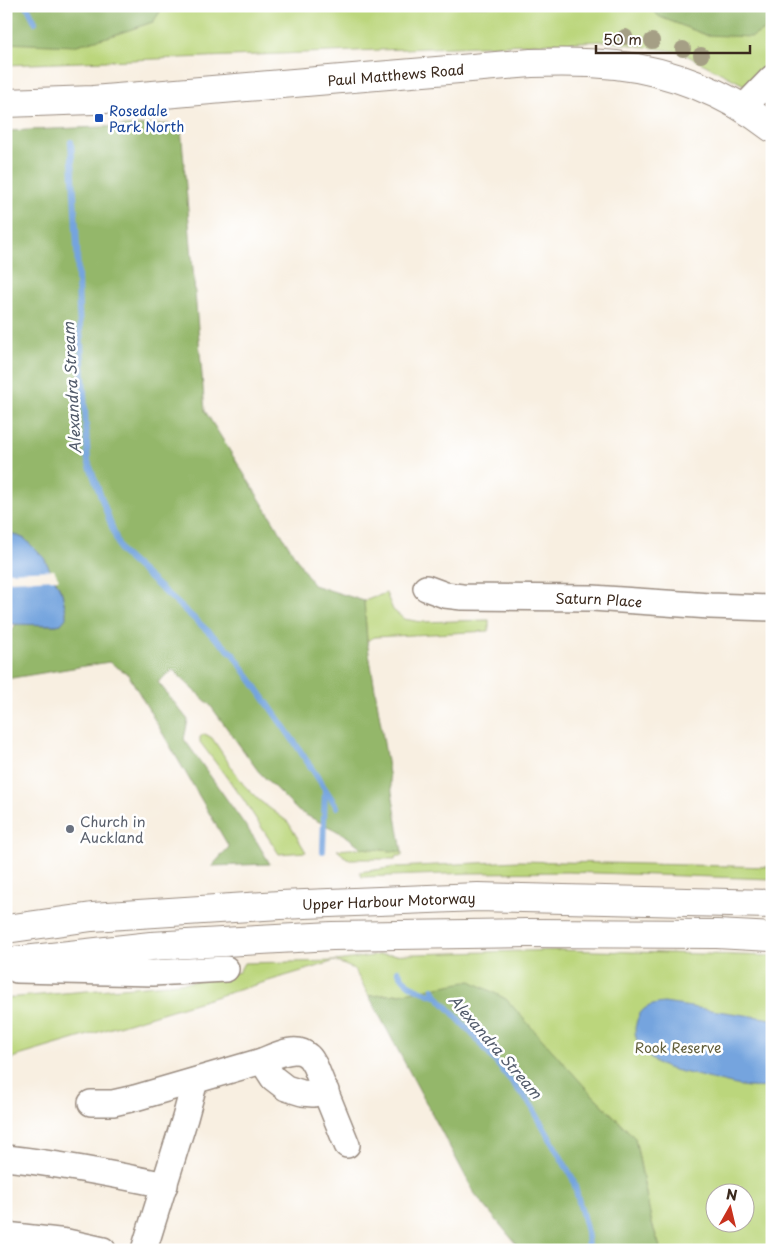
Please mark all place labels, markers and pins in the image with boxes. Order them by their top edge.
place label: Rosedale Park North [109,100,184,137]
marker: Rosedale Park North [93,112,105,124]
place label: Church in Auckland [80,811,145,848]
marker: Church in Auckland [64,823,76,835]

